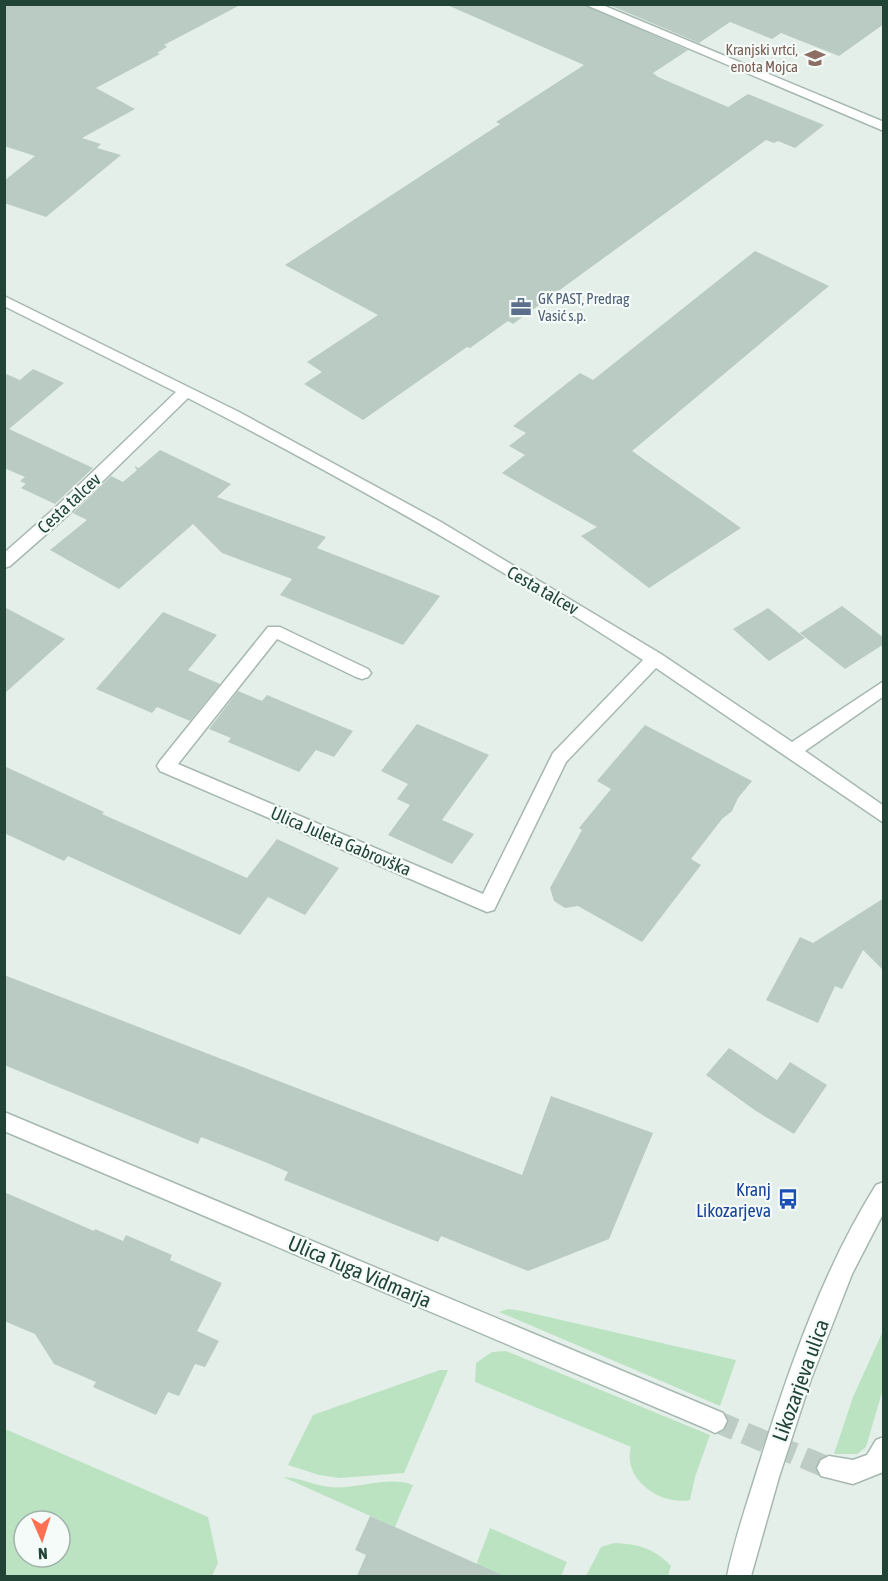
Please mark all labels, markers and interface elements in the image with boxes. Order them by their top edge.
place label: Kranjski vrtci, enota Mojca [726,41,798,75]
school or university icon: Kranjski vrtci, enota Mojca [803,46,827,70]
place label: GK PAST, Predrag Vasić s.p. [538,290,630,324]
office icon: GK PAST, Predrag Vasić s.p. [509,295,533,319]
street label: Cesta talcev [33,468,105,538]
street label: Cesta talcev [504,561,582,619]
street label: Ulica Juleta Gabrovška [268,802,414,880]
place label: Kranj Likozarjeva [696,1179,771,1221]
bus stop icon: Kranj Likozarjeva [776,1187,800,1211]
street label: Ulica Tuga Vidmarja [285,1230,435,1312]
street label: Likozarjeva ulica [767,1316,833,1444]
north arrow [12,1509,72,1569]
text: N [38,1545,48,1563]

